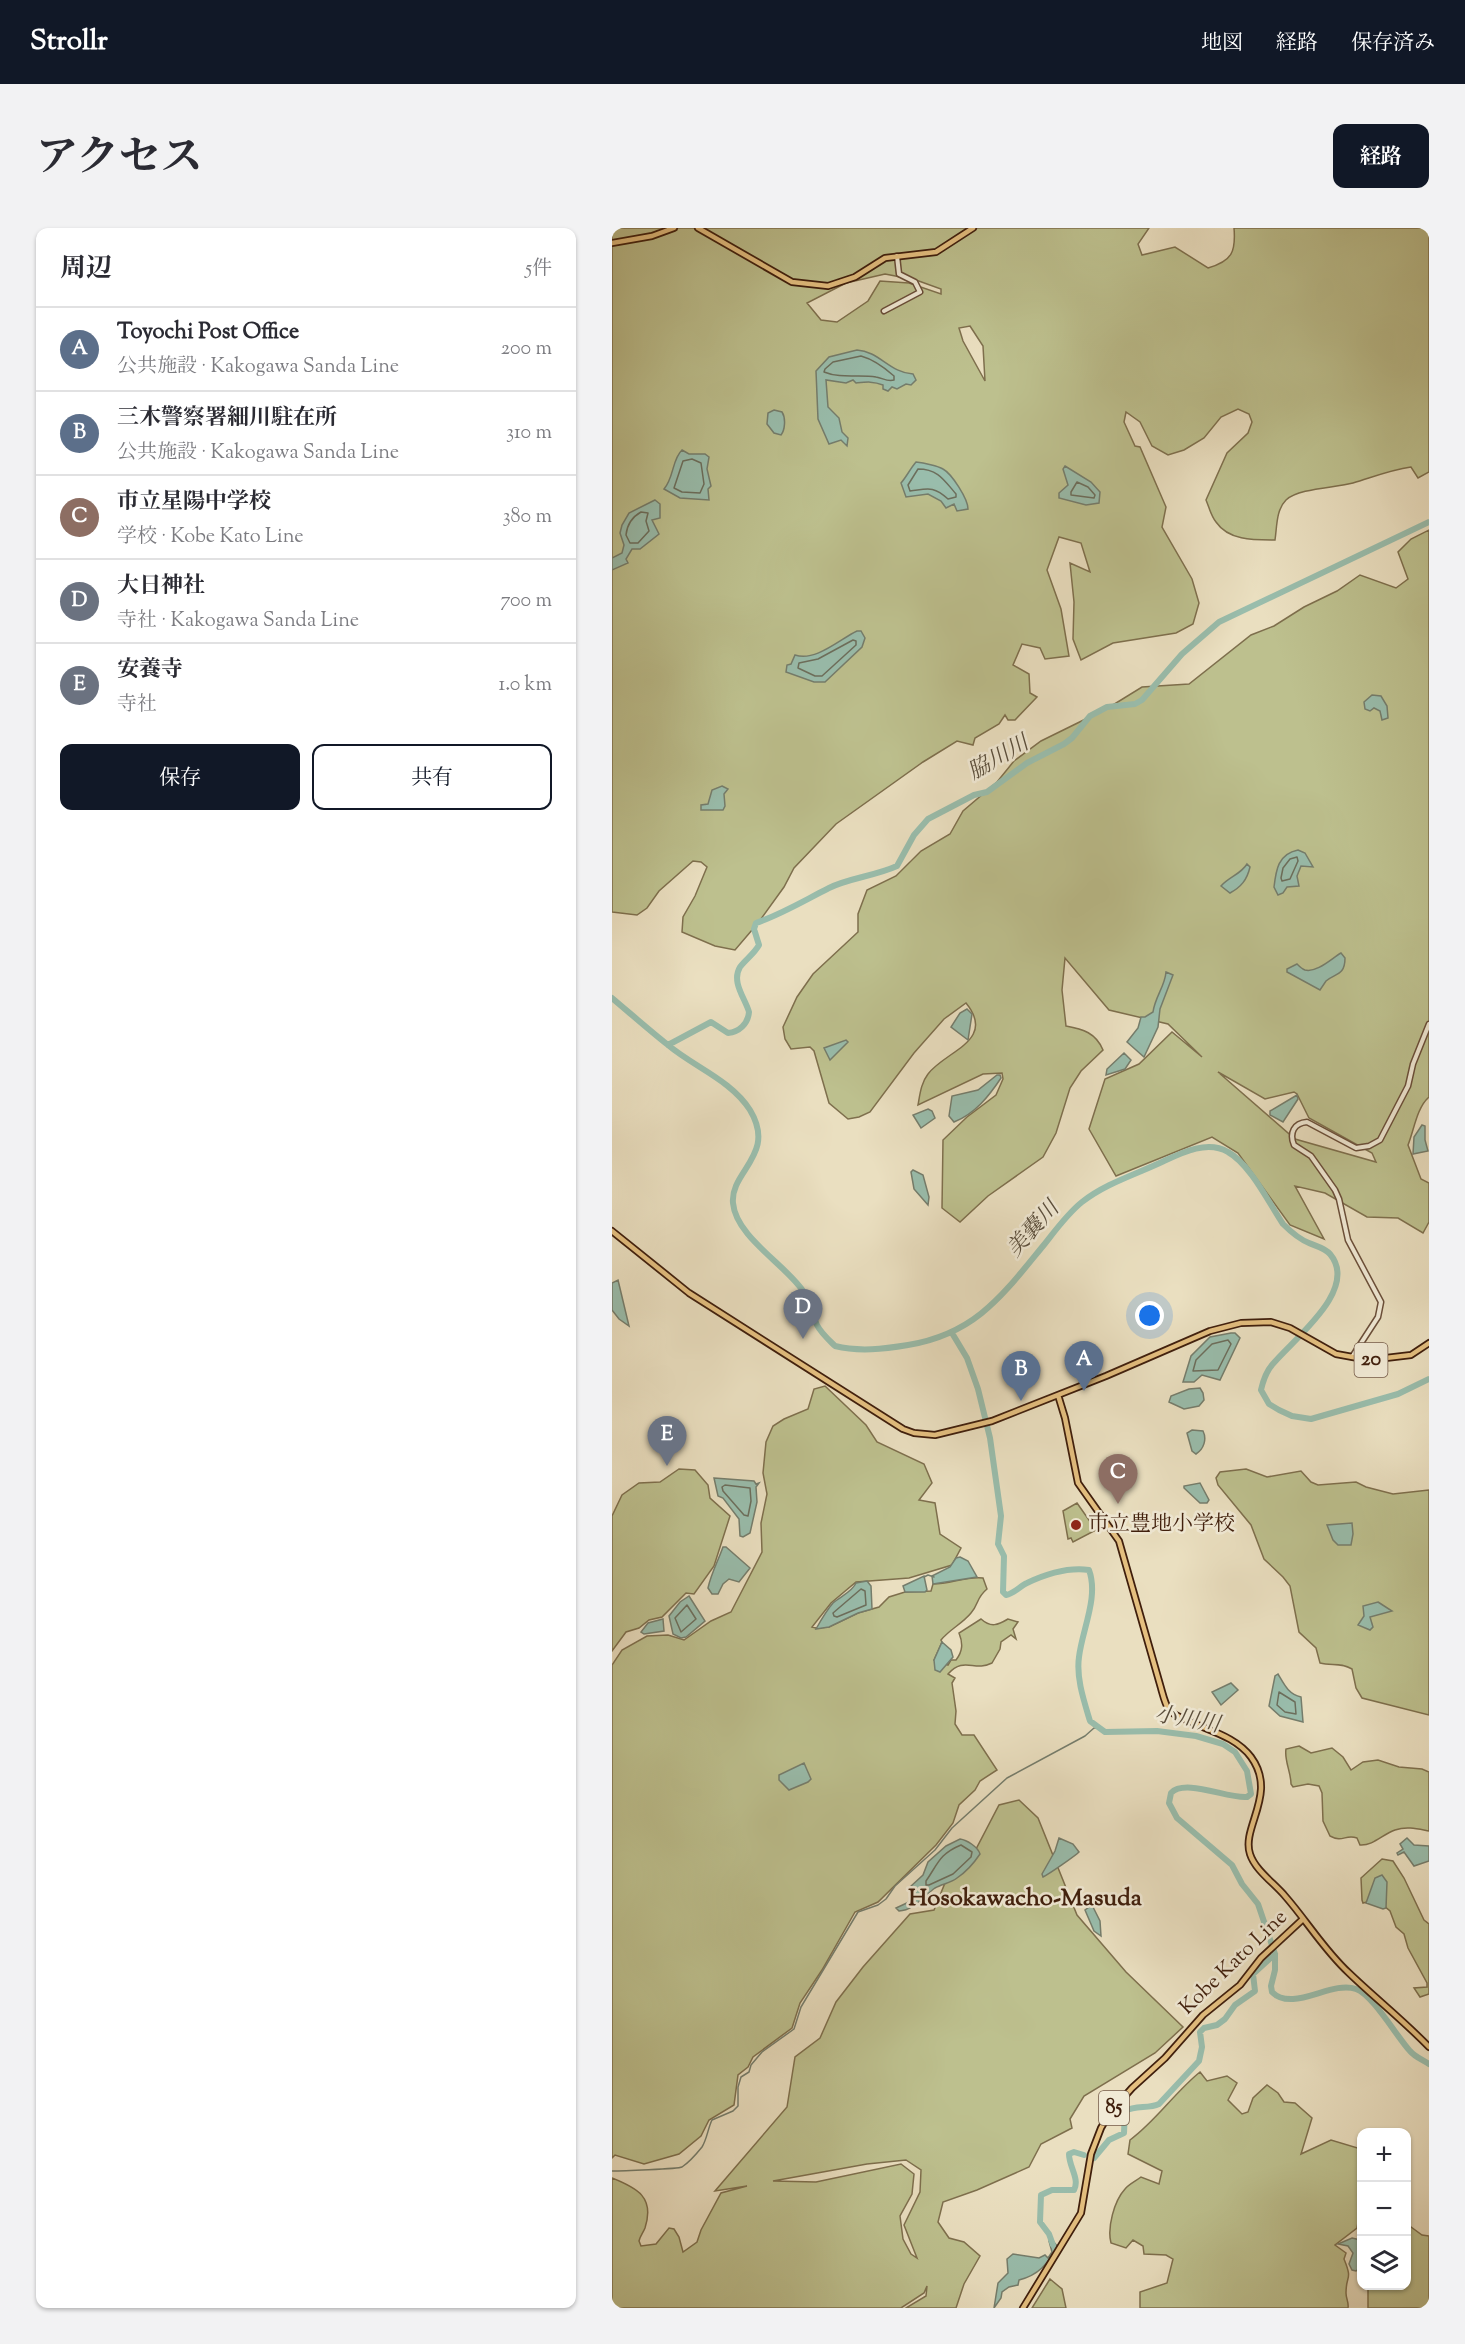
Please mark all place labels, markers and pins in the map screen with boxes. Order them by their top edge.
pin: D [784,1290,822,1339]
pin: A [1064,1342,1104,1391]
pin: B [1002,1352,1040,1401]
pin: E [648,1416,686,1466]
pin: C [1098,1454,1138,1504]
place label: 市立豊地小学校 [1088,1510,1235,1540]
marker: 市立豊地小学校 [1069,1518,1083,1532]

